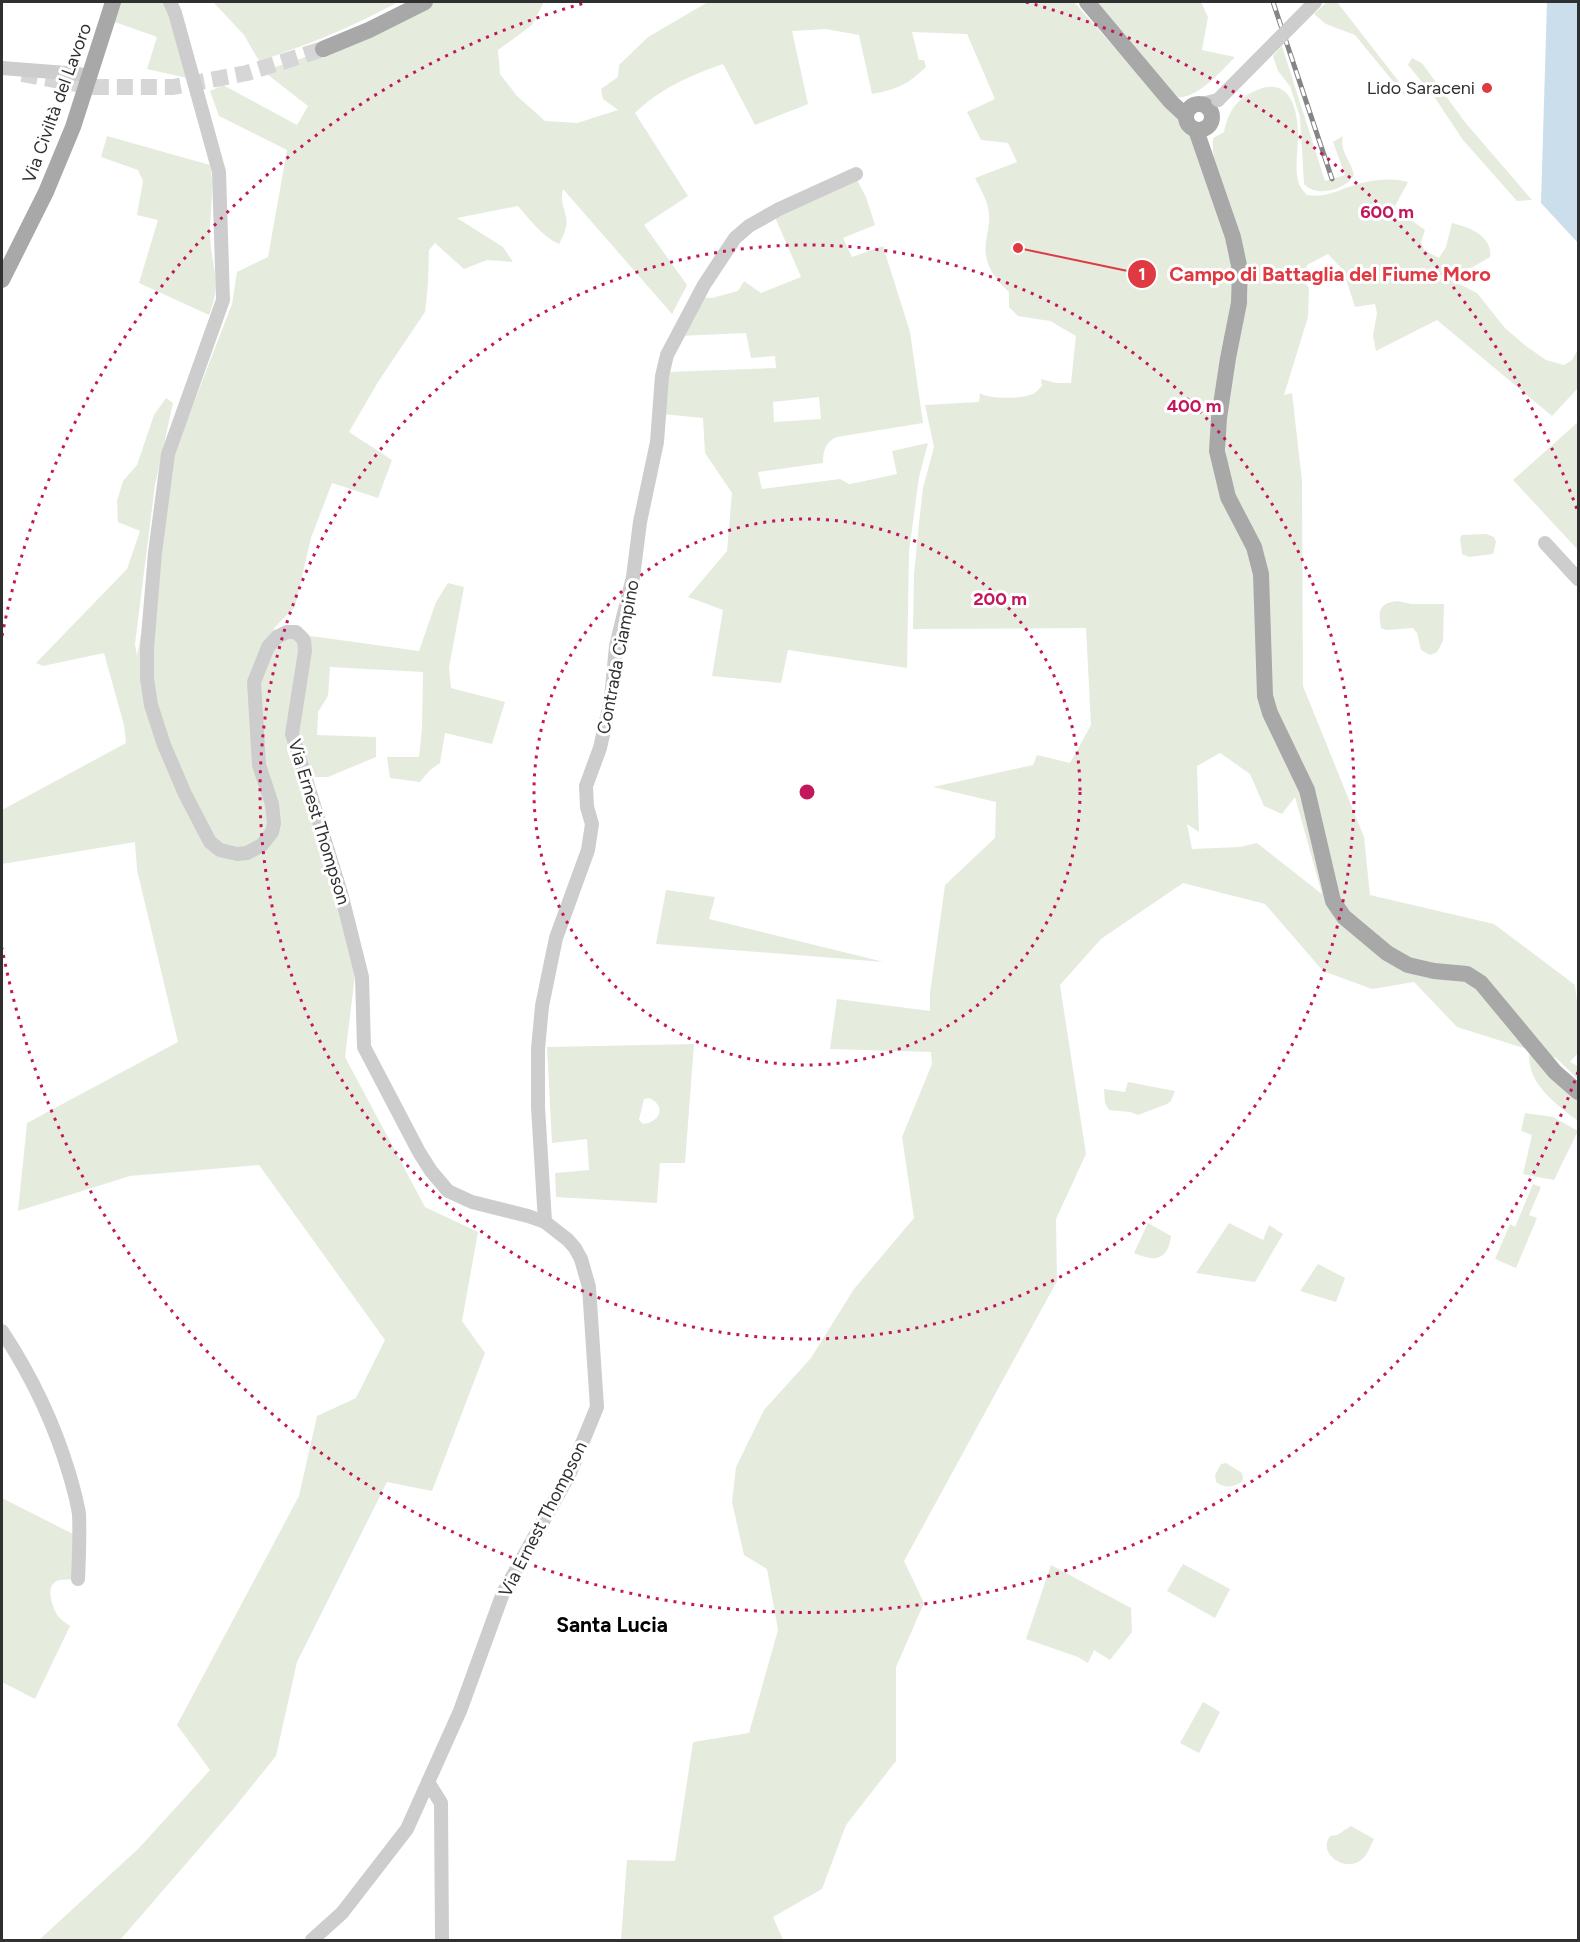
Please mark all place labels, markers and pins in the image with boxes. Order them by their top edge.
place label: Lido Saraceni [1367,77,1475,99]
marker: Lido Saraceni [1480,81,1494,95]
callout: Campo di Battaglia del Fiume Moro [1127,255,1503,293]
centre of rings [797,782,817,802]

